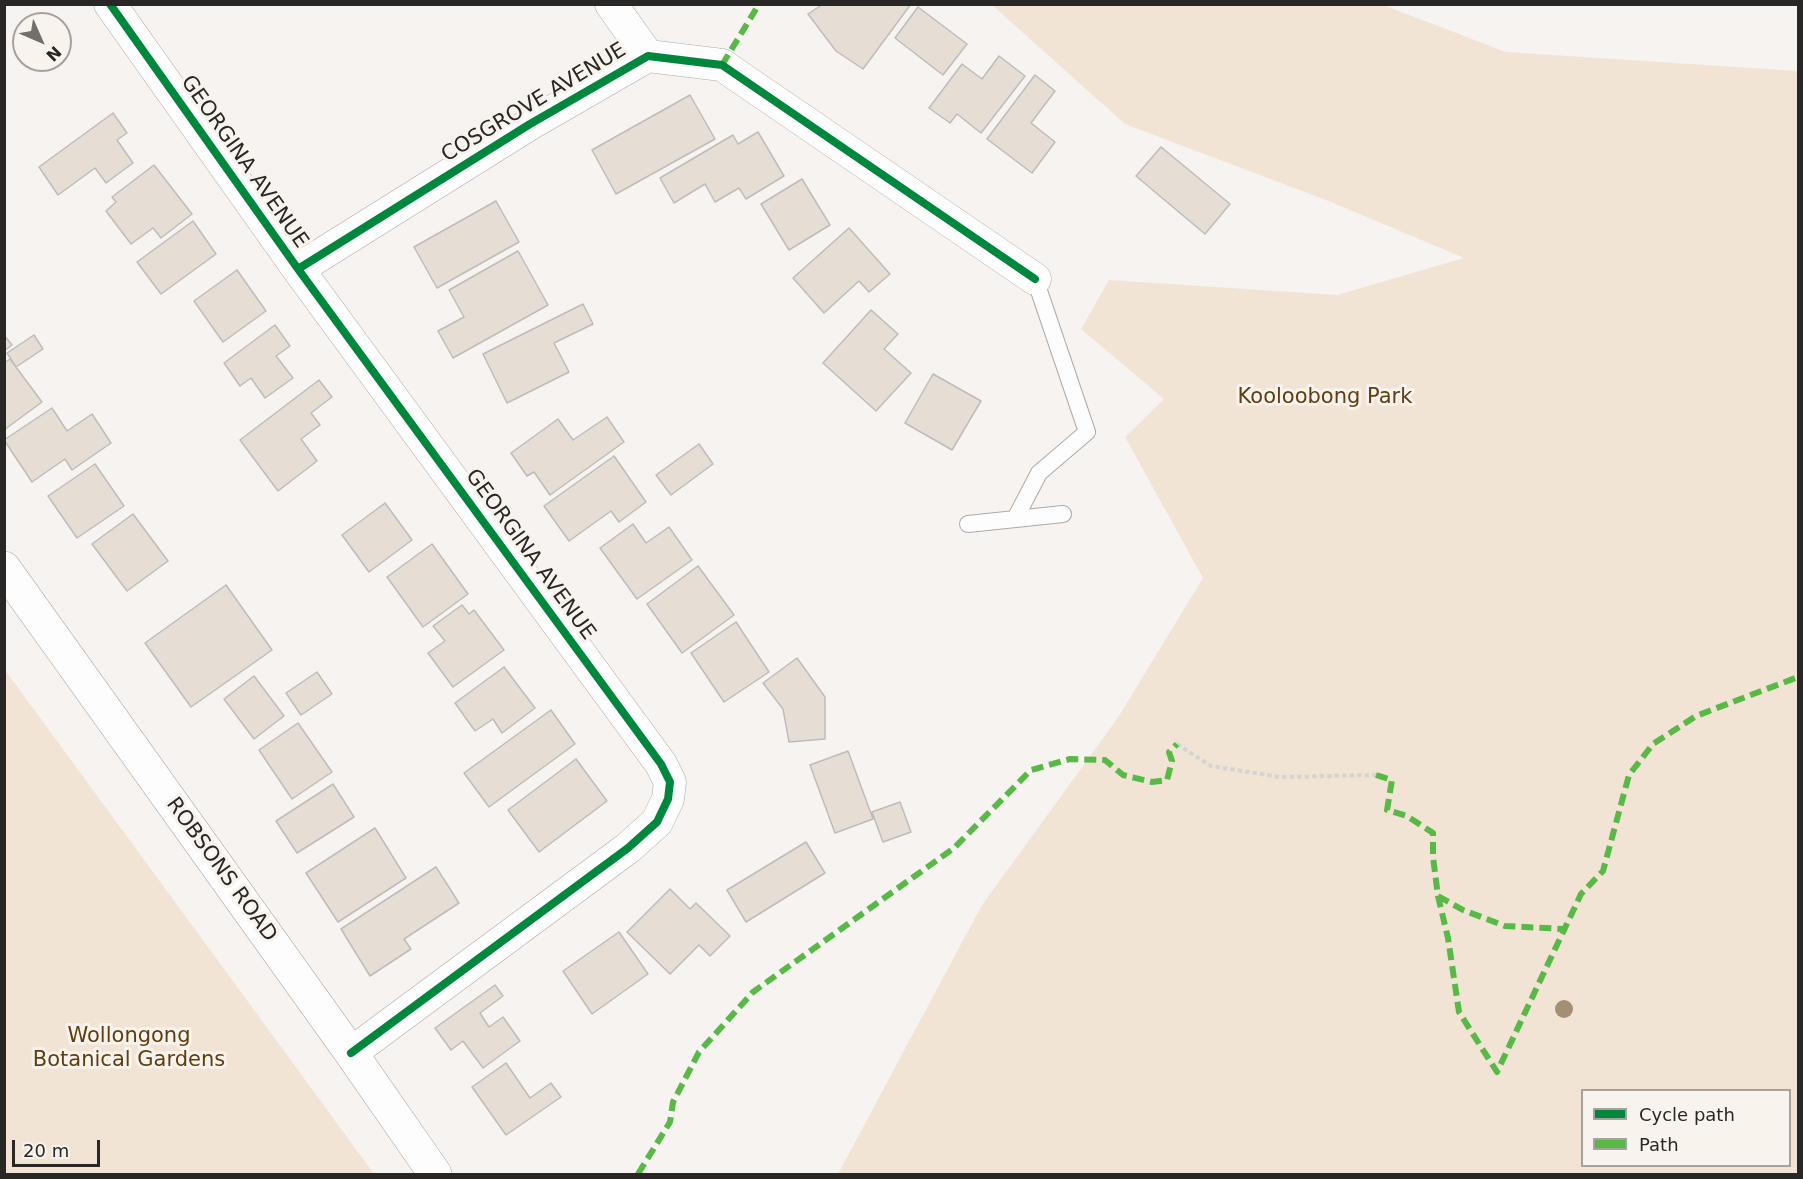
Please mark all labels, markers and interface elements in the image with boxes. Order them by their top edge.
north arrow [12,12,72,72]
street label: COSGROVE AVENUE [437,38,631,168]
text: N [42,42,65,65]
street label: GEORGINA AVENUE [175,71,313,253]
park label: Kooloobong Park [1238,385,1412,411]
street label: GEORGINA AVENUE [460,465,600,645]
street label: ROBSONS ROAD [160,793,282,947]
park label: Wollongong Botanical Gardens [33,1024,225,1074]
legend [1581,1089,1791,1167]
text: Cycle path [1639,1104,1735,1125]
scale bar [15,1128,104,1166]
text: Path [1639,1134,1679,1155]
text: 20 m [23,1140,69,1161]

